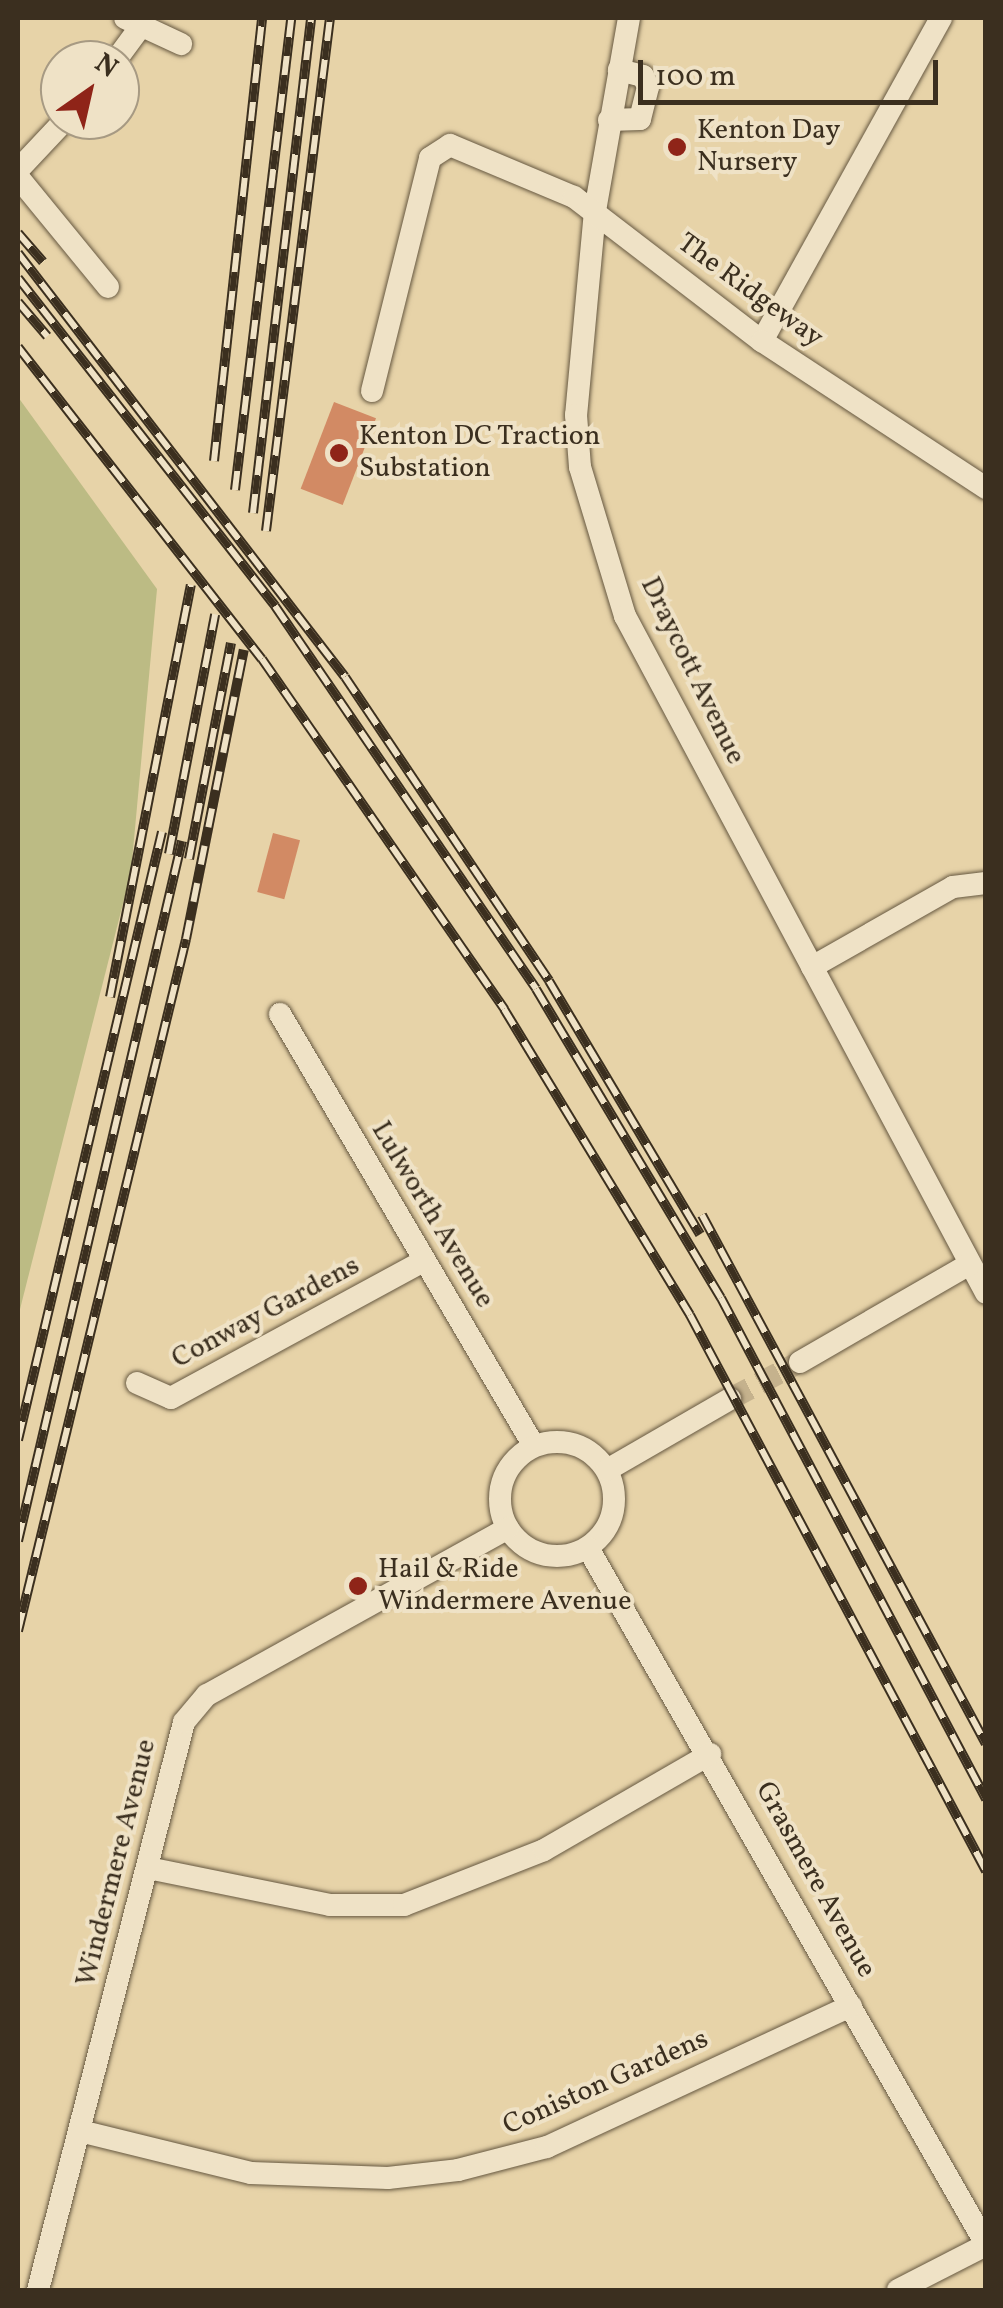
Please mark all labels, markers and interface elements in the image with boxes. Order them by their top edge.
north arrow [40,40,140,140]
scale bar [643,40,943,102]
text: N [87,45,125,88]
text: 100 m [655,56,736,98]
place label: Kenton Day Nursery [697,114,840,180]
marker: Kenton Day Nursery [666,136,688,158]
street label: The Ridgeway [671,227,829,355]
place label: Kenton DC Traction Substation [359,420,601,486]
marker: Kenton DC Traction Substation [328,442,350,464]
street label: Draycott Avenue [632,572,752,770]
street label: Lulworth Avenue [363,1116,501,1314]
street label: Conway Gardens [166,1249,366,1377]
place label: Hail & Ride Windermere Avenue [378,1553,631,1619]
marker: Hail & Ride Windermere Avenue [347,1575,369,1597]
street label: Windermere Avenue [70,1736,164,1990]
street label: Grasmere Avenue [747,1776,883,1984]
street label: Coniston Gardens [498,2023,714,2143]

